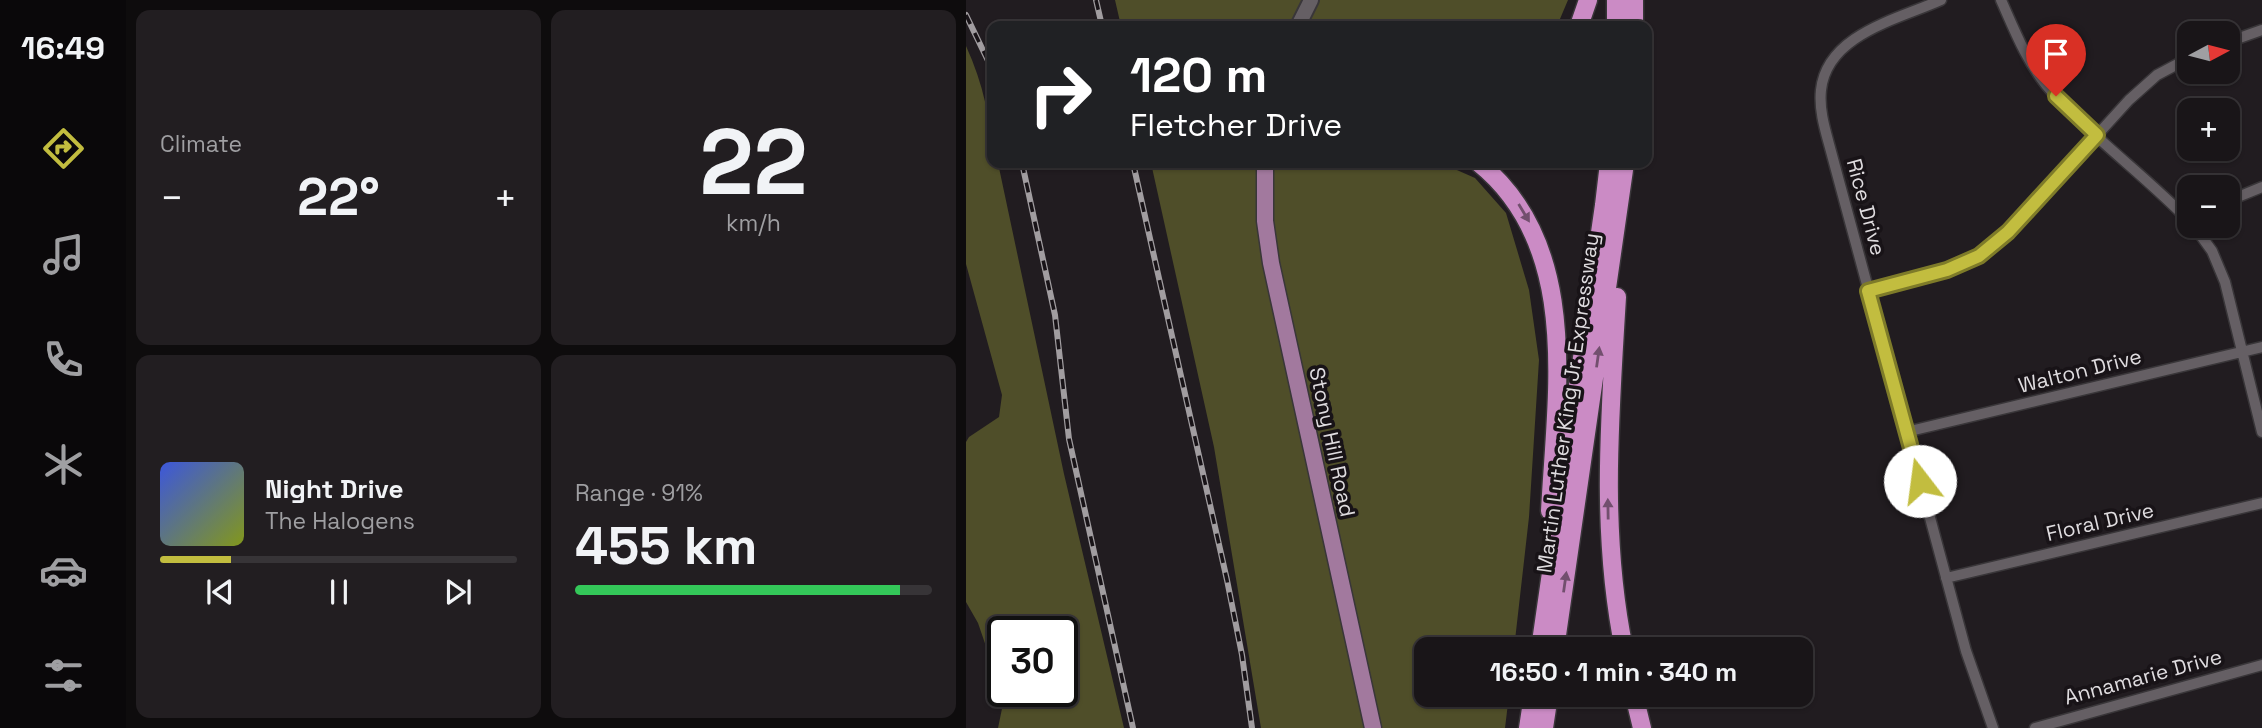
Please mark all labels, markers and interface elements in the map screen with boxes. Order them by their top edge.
north arrow [2177,21,2240,84]
map controls [2177,21,2240,238]
pin [2026,24,2086,96]
text: 16:49 [21,28,105,68]
icon: arrive [2037,35,2075,73]
text: 120 m [1130,44,1267,106]
icon: right [1015,49,1106,140]
button: + [2177,98,2240,161]
text: 22 [699,104,808,221]
text: Fletcher Drive [1130,105,1342,145]
icon: directions [39,124,88,173]
text: Climate [160,129,242,159]
street label: Rice Drive [1841,156,1892,258]
text: 22° [297,164,380,230]
text: − [160,174,184,222]
text: + [493,174,517,222]
button: − [2177,175,2240,238]
one-way arrow [1518,204,1531,223]
text: km/h [726,208,781,238]
icon: music [39,230,88,279]
street label: Martin Luther King Jr. Expressway [1530,231,1605,575]
icon: phone [39,335,88,384]
street label: Walton Drive [2015,342,2144,399]
one-way arrow [1593,345,1604,367]
street label: Stony Hill Road [1303,365,1362,519]
icon: climate [39,440,88,489]
position arrow [1883,444,1957,518]
text: Night Drive [265,472,403,506]
text: Range · 91% [575,478,703,508]
street label: Floral Drive [2043,496,2156,547]
one-way arrow [1603,497,1614,519]
text: The Halogens [265,506,415,536]
text: 455 km [575,513,757,579]
icon: car [39,546,88,595]
one-way arrow [1560,571,1571,593]
icon: previous [201,573,239,611]
icon: pause [320,573,358,611]
icon: next [439,573,477,611]
speed limit sign: 30 [987,616,1078,707]
street label: Annamarie Drive [2061,642,2225,711]
icon: filters [39,651,88,700]
text: 16:50 · 1 min · 340 m [1490,655,1737,689]

